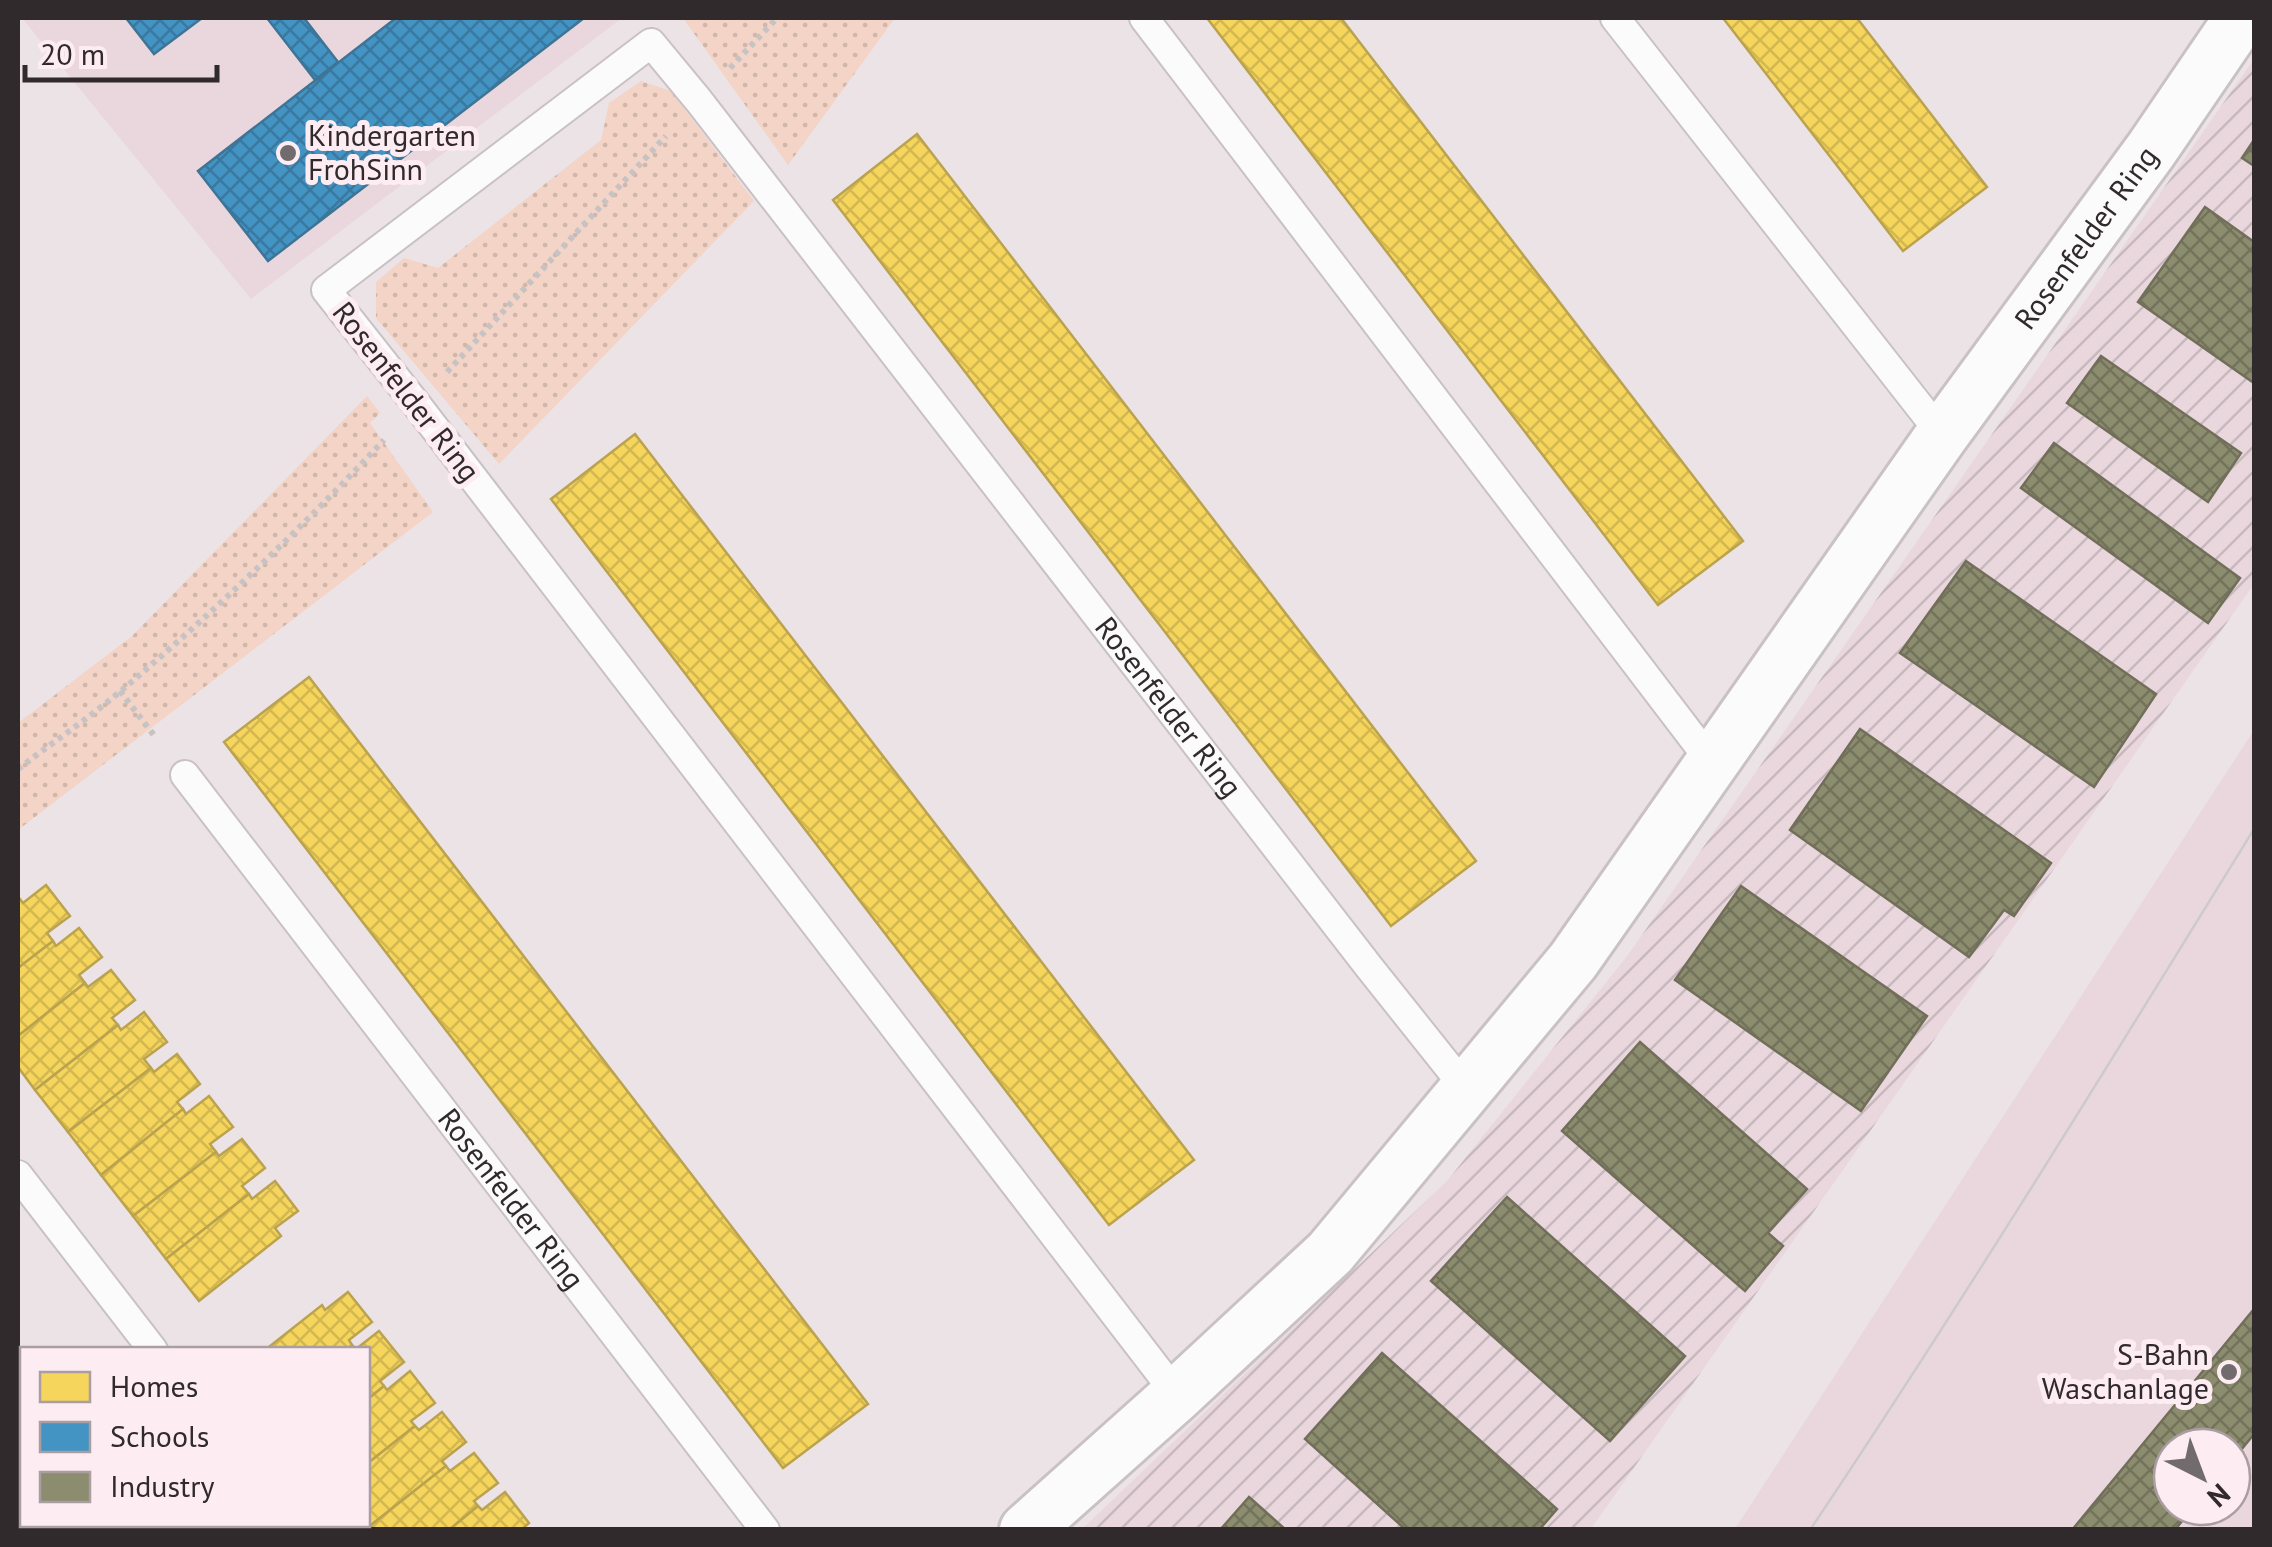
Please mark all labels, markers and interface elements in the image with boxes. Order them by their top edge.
scale bar [25,20,218,82]
text: 20 m [40,34,105,73]
place label: Kindergarten FrohSinn [308,115,476,188]
street label: Rosenfelder Ring [2005,138,2165,337]
marker: Kindergarten FrohSinn [277,142,299,164]
street label: Rosenfelder Ring [325,293,490,489]
street label: Rosenfelder Ring [1087,608,1252,805]
street label: Rosenfelder Ring [430,1100,594,1297]
place label: S-Bahn Waschanlage [2042,1334,2209,1407]
legend [20,1347,370,1527]
marker: S-Bahn Waschanlage [2218,1361,2240,1383]
text: Homes [110,1366,198,1405]
text: Schools [110,1416,209,1455]
north arrow [2152,1427,2252,1527]
text: Industry [110,1466,214,1505]
text: N [2200,1476,2238,1516]

